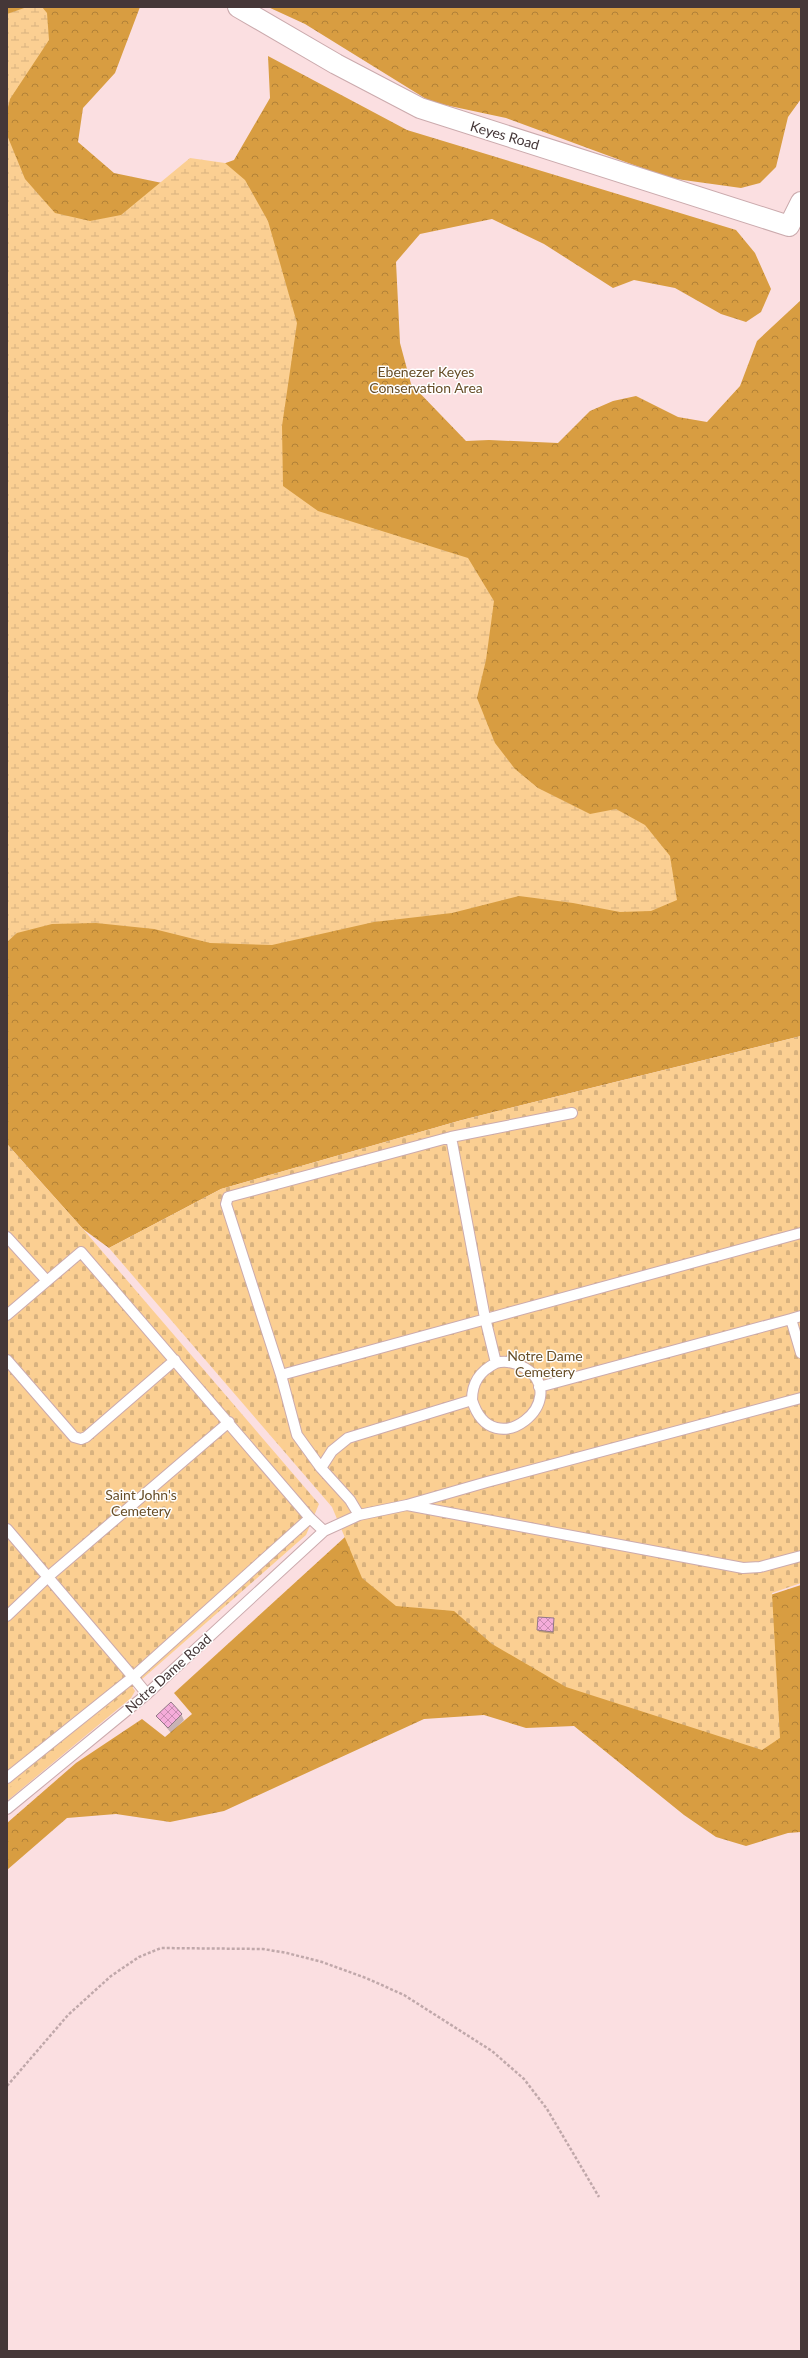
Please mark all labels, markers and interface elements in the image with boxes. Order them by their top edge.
street label: Keyes Road [468,117,542,153]
park label: Ebenezer Keyes Conservation Area [369,363,483,396]
park label: Notre Dame Cemetery [507,1347,583,1380]
park label: Saint John's Cemetery [105,1486,177,1519]
street label: Notre Dame Road [121,1630,215,1716]

